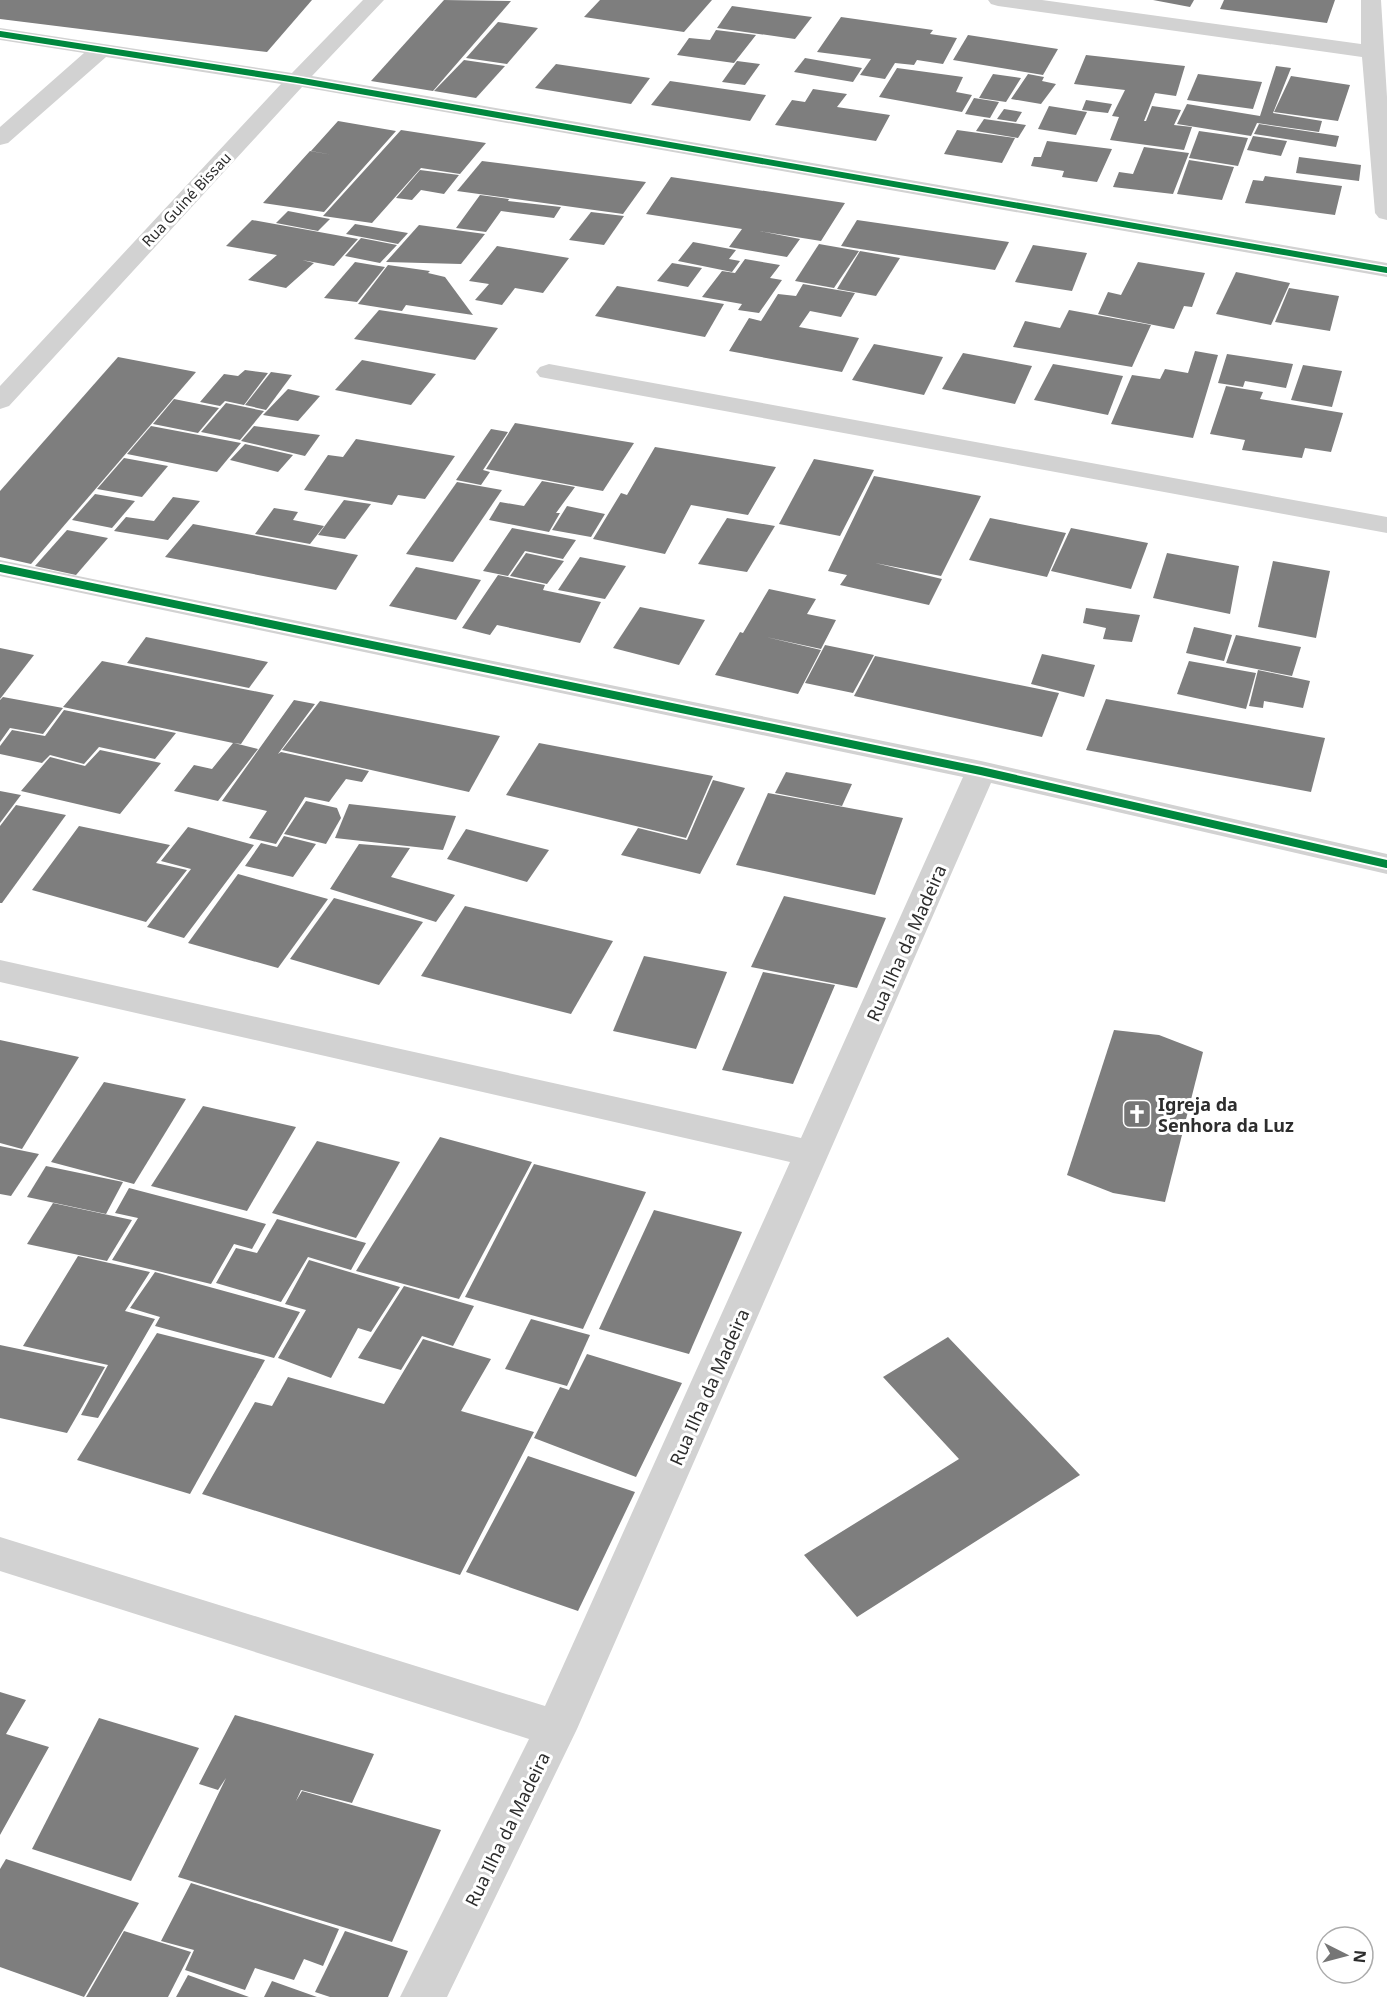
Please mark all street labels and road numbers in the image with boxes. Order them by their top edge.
street label: Rua Guiné Bissau [137,147,235,251]
street label: Rua Ilha da Madeira [861,861,951,1025]
street label: Rua Ilha da Madeira [664,1305,754,1469]
street label: Rua Ilha da Madeira [459,1748,555,1910]

